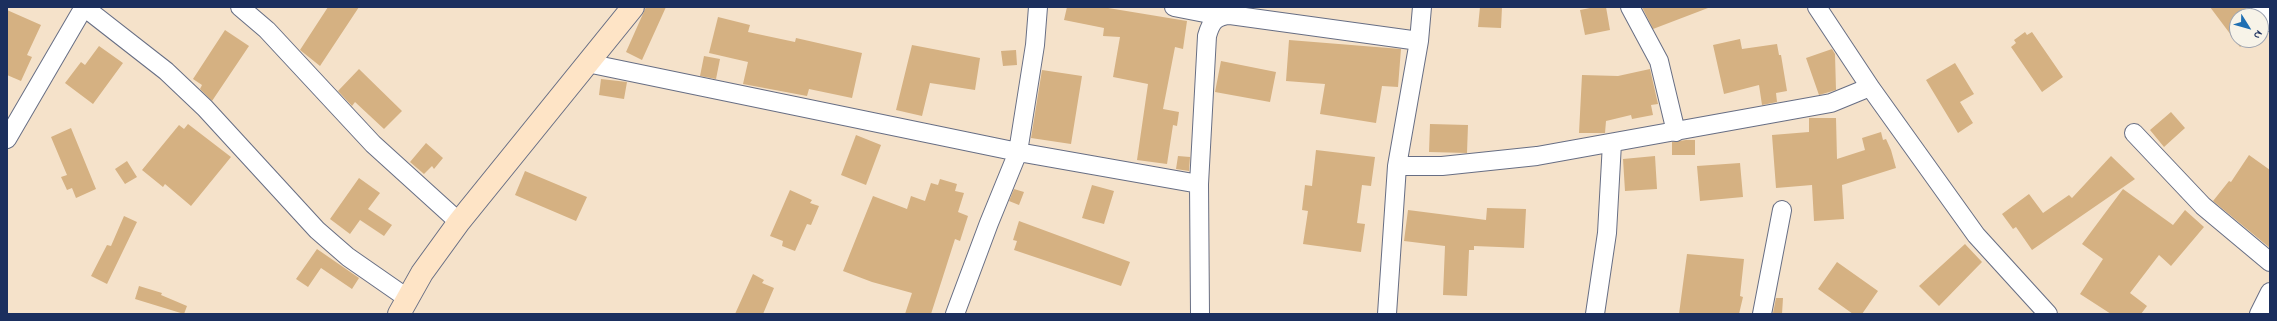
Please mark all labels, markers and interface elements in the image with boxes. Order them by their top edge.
north arrow [2229,8,2269,48]
text: N [2249,27,2266,42]

